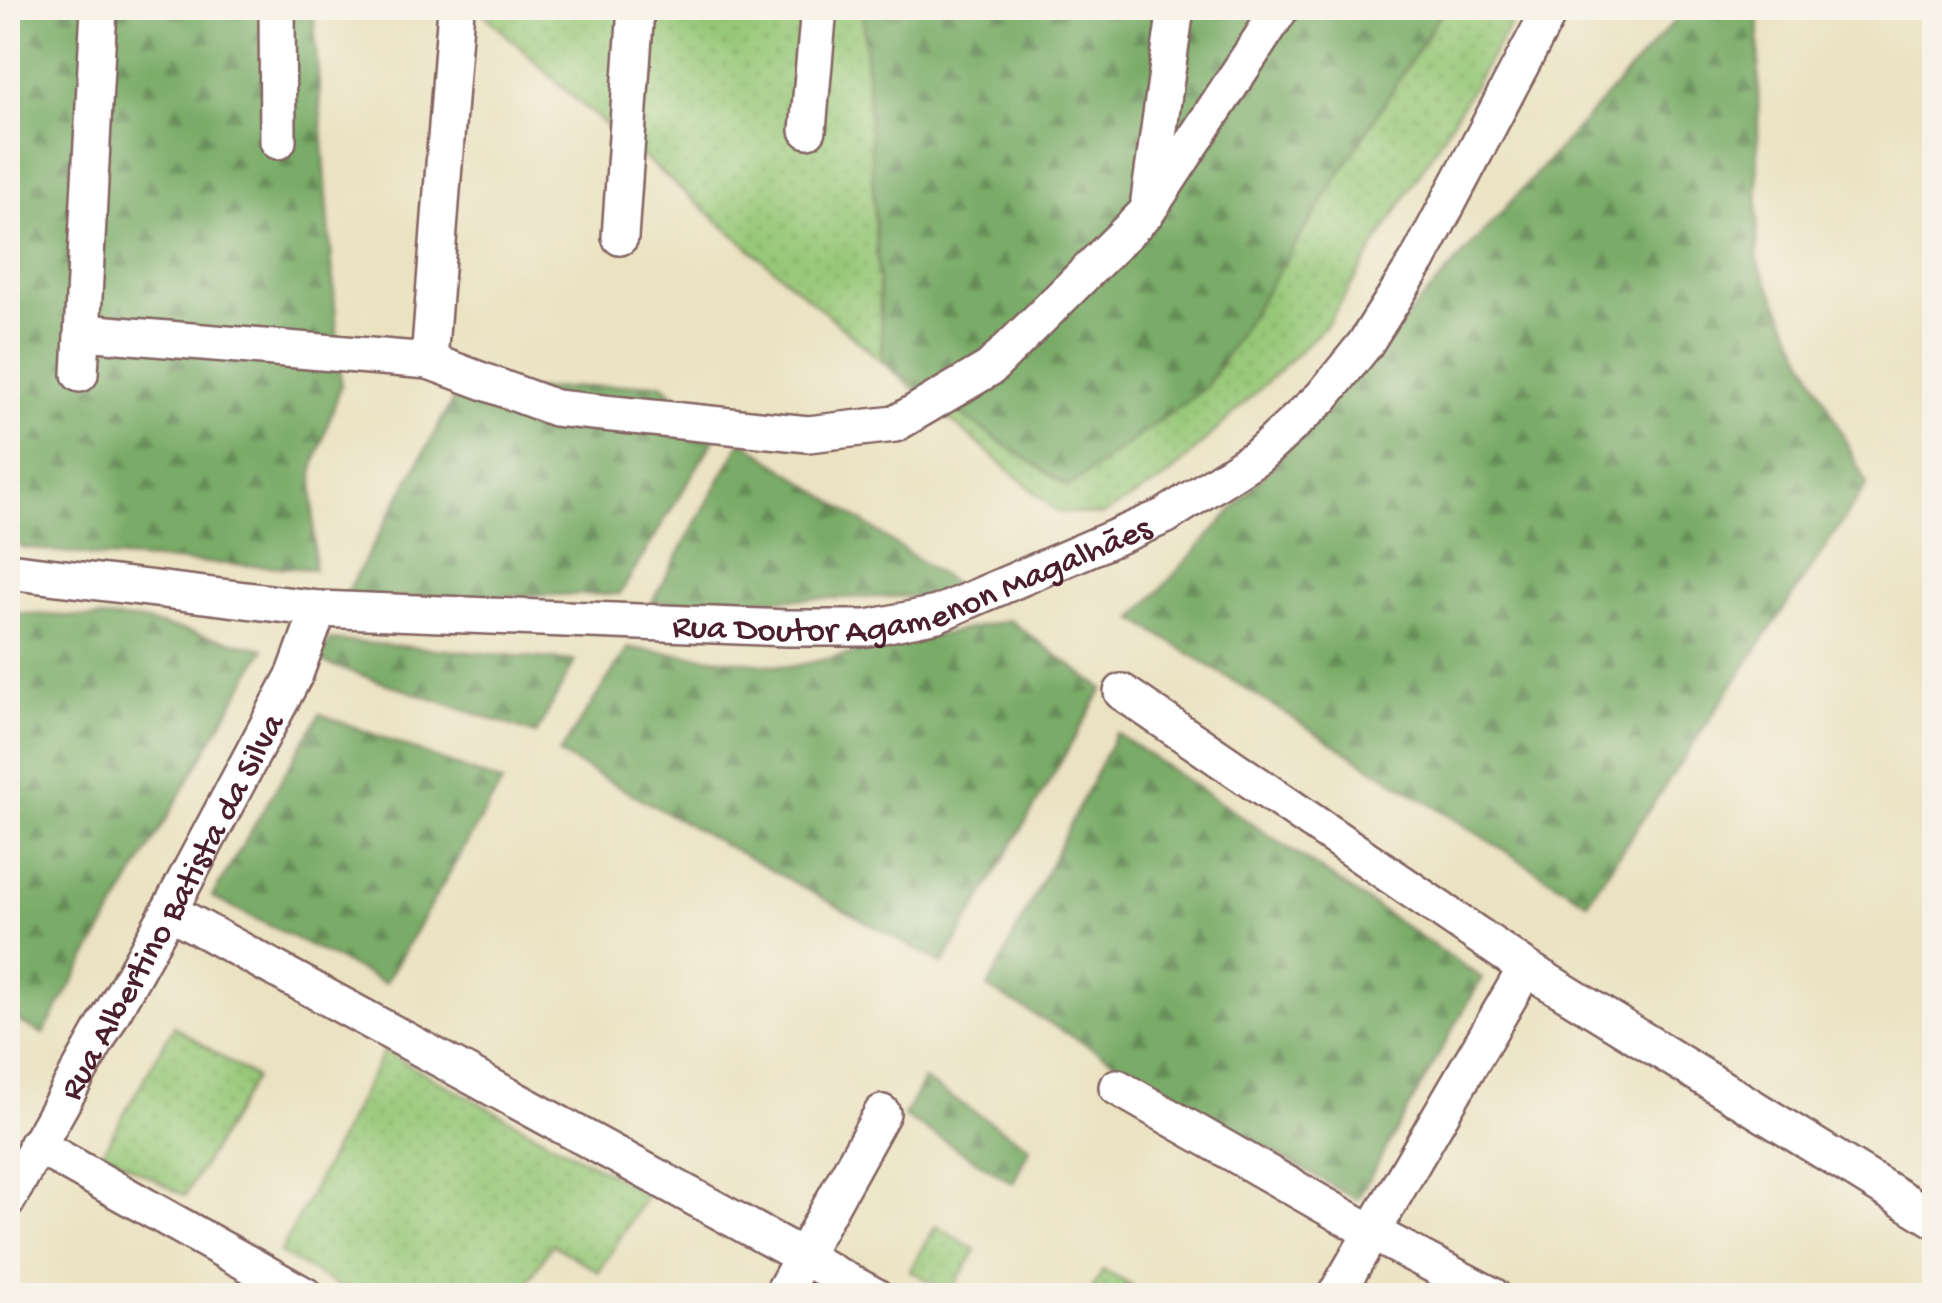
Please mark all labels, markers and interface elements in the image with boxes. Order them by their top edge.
street label: Rua Doutor Agamenon Magalhães [671,509,1159,654]
street label: Rua Albertino Batista da Silva [53,707,297,1109]

